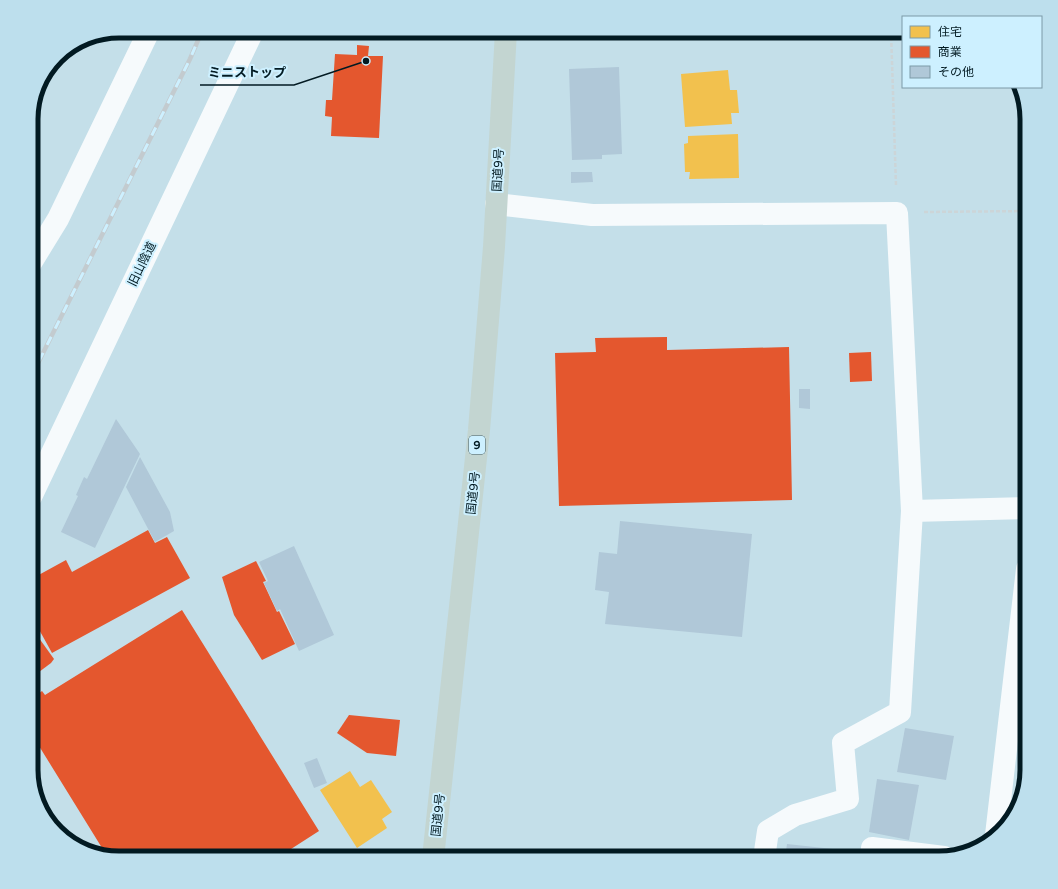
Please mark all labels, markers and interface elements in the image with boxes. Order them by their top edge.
legend [902,16,1042,88]
text: 住宅 [938,25,962,39]
text: 商業 [938,45,962,59]
callout: ミニストップ [200,60,294,85]
text: ミニストップ [208,65,286,81]
text: その他 [938,65,974,79]
street label: 国道9号 [490,148,506,192]
street label: 旧山陰道 [125,239,159,289]
road number: 9 [469,436,485,454]
street label: 国道9号 [464,471,482,515]
street label: 国道9号 [429,793,447,837]

